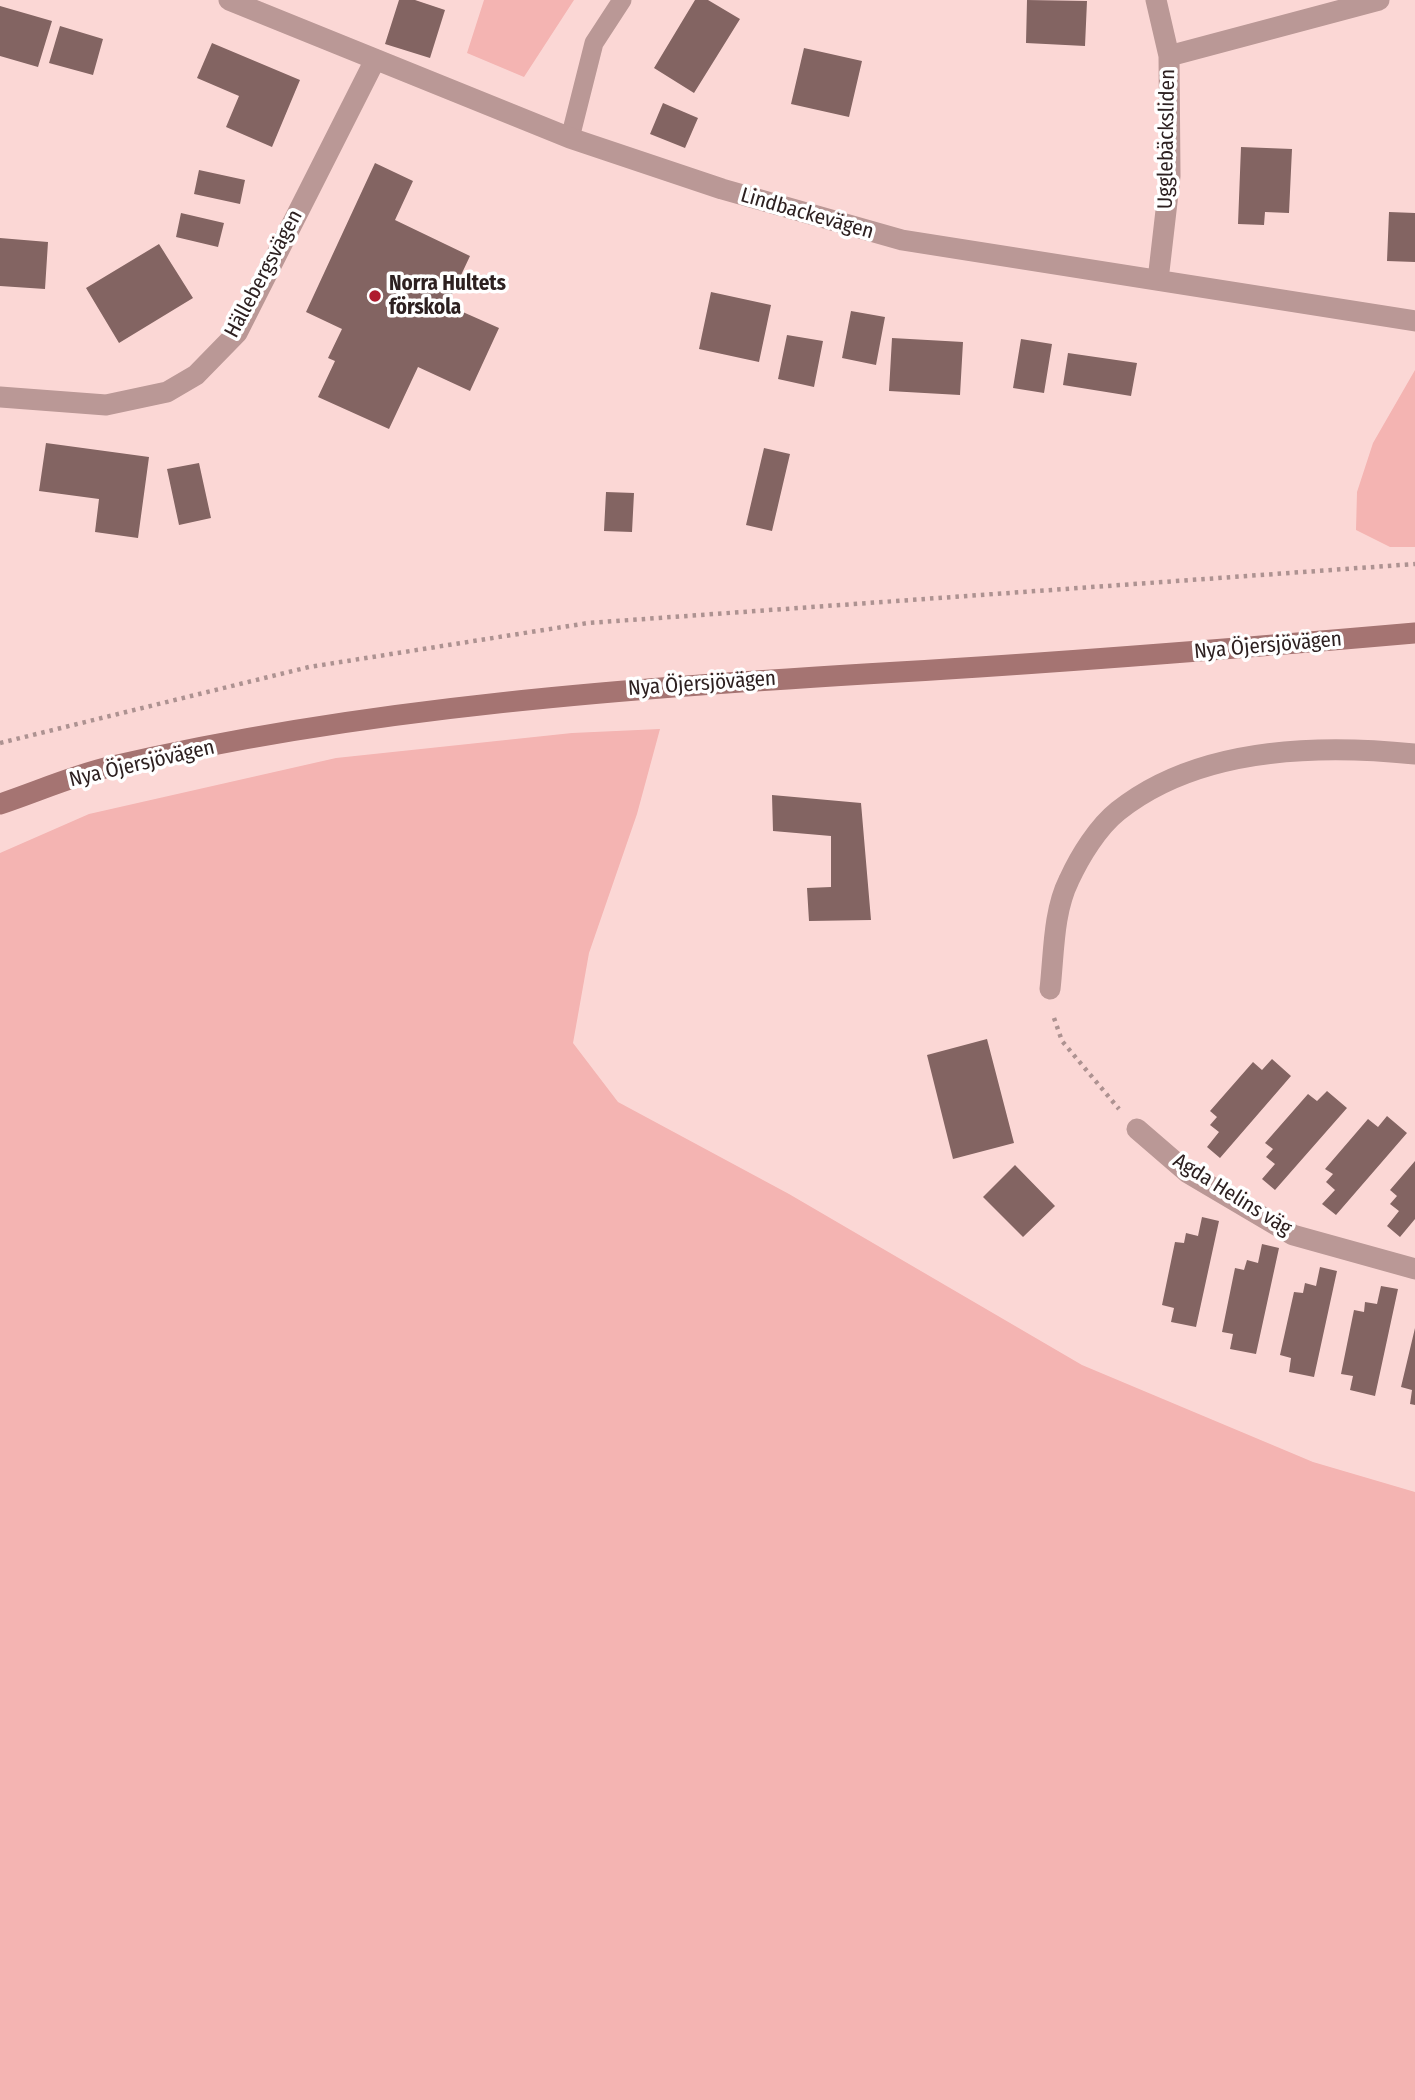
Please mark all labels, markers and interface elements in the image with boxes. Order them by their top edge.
street label: Ugglebäcksliden [1153,69,1181,209]
street label: Lindbackevägen [738,183,876,245]
street label: Hällebergsvägen [220,206,308,342]
place label: Norra Hultets förskola [389,271,506,321]
marker: Norra Hultets förskola [367,288,383,304]
street label: Nya Öjersjövägen [1193,627,1343,665]
street label: Nya Öjersjövägen [627,666,777,702]
street label: Nya Öjersjövägen [67,735,217,793]
street label: Agda Helins väg [1168,1149,1296,1241]

